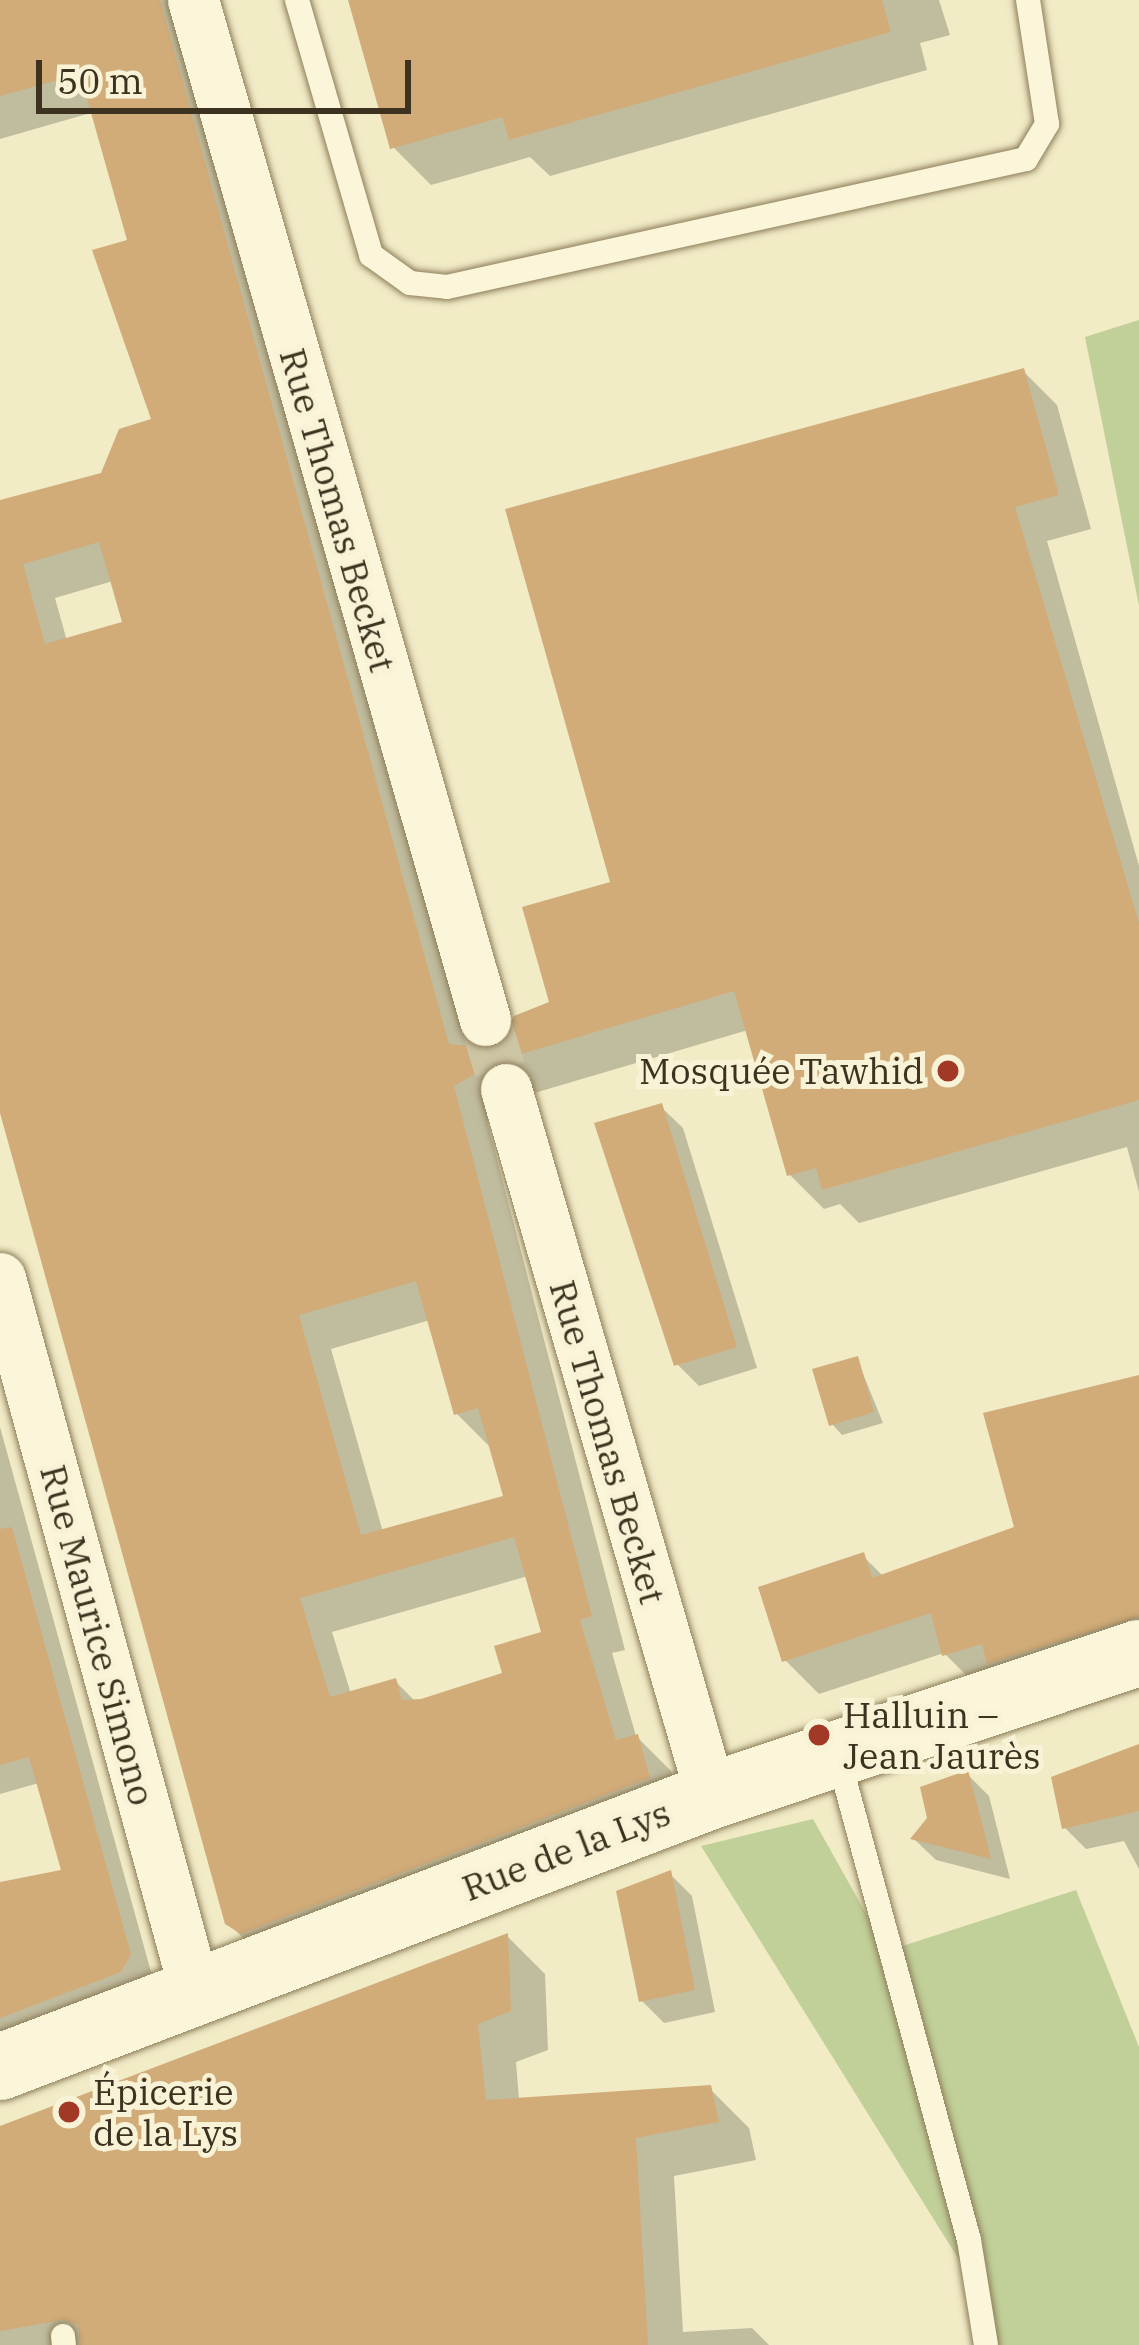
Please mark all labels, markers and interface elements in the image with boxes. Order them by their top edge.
scale bar [42,36,417,110]
text: 50 m [57,57,143,104]
street label: Rue Thomas Becket [271,343,405,677]
place label: Mosquée Tawhid [639,1049,924,1093]
marker: Mosquée Tawhid [935,1058,961,1084]
street label: Rue Thomas Becket [541,1275,675,1609]
street label: Rue Maurice Simono [32,1460,164,1810]
place label: Halluin – Jean Jaurès [843,1692,1041,1777]
marker: Halluin – Jean Jaurès [806,1722,832,1748]
street label: Rue de la Lys [456,1791,676,1909]
place label: Épicerie de la Lys [93,2069,238,2154]
marker: Épicerie de la Lys [56,2099,82,2125]

